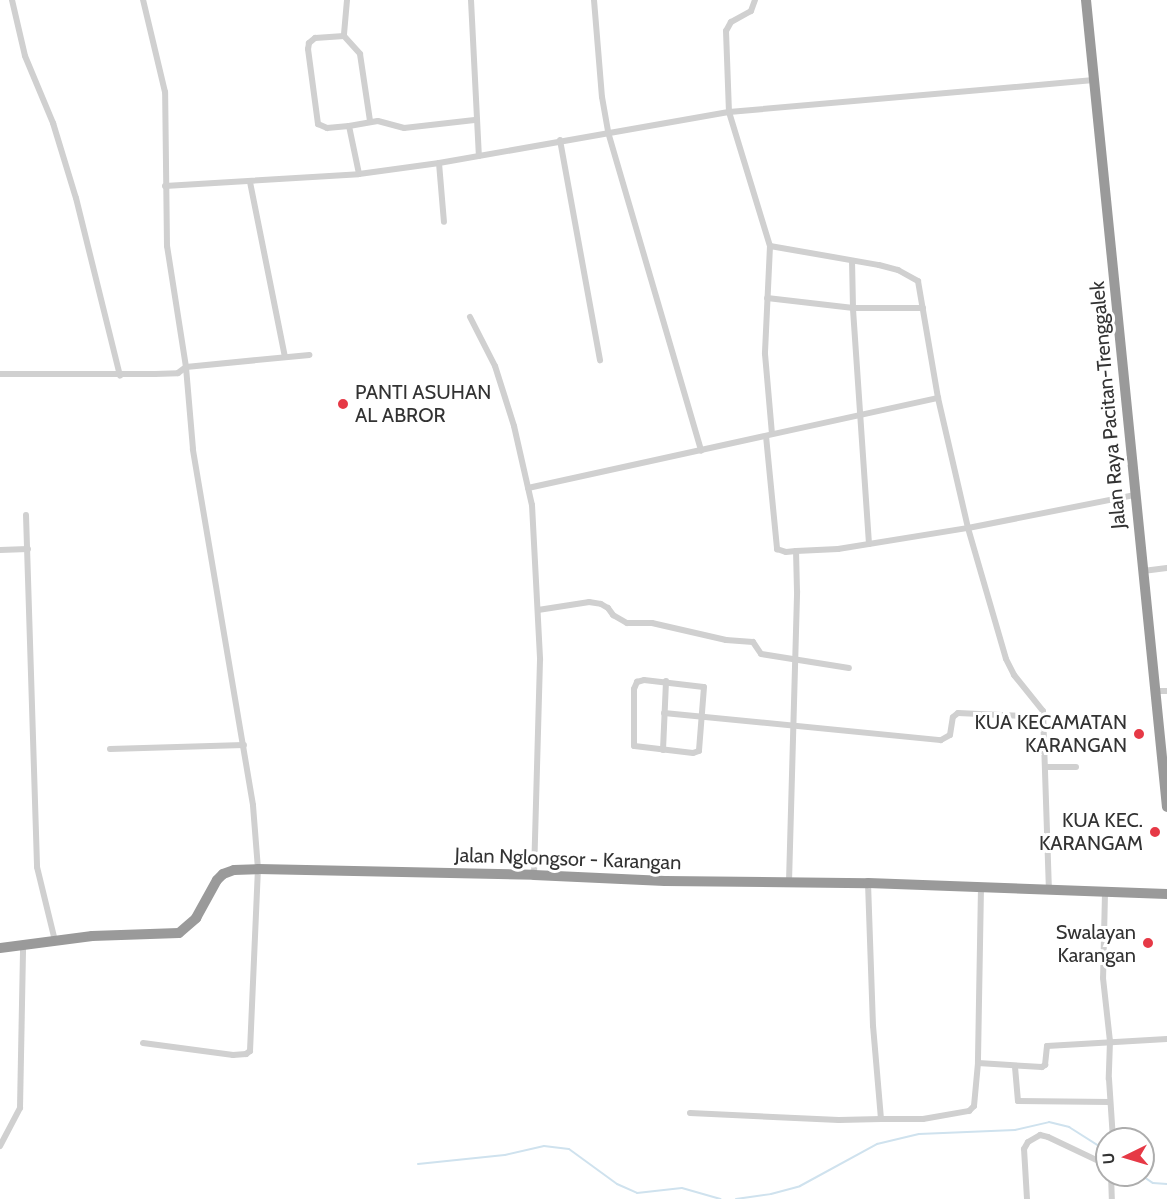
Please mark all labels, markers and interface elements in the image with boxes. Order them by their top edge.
street label: Jalan Raya Pacitan-Trenggalek [1085,280,1131,530]
place label: PANTI ASUHAN AL ABROR [355,380,491,427]
marker: PANTI ASUHAN AL ABROR [336,397,350,411]
place label: KUA KECAMATAN KARANGAN [974,710,1127,757]
marker: KUA KECAMATAN KARANGAN [1132,727,1146,741]
place label: KUA KEC. KARANGAM [1039,808,1143,855]
marker: KUA KEC. KARANGAM [1148,825,1162,839]
street label: Jalan Nglongsor - Karangan [454,843,682,875]
place label: Swalayan Karangan [1056,920,1136,967]
marker: Swalayan Karangan [1141,936,1155,950]
north arrow [1095,1127,1155,1187]
text: U [1099,1152,1119,1165]

